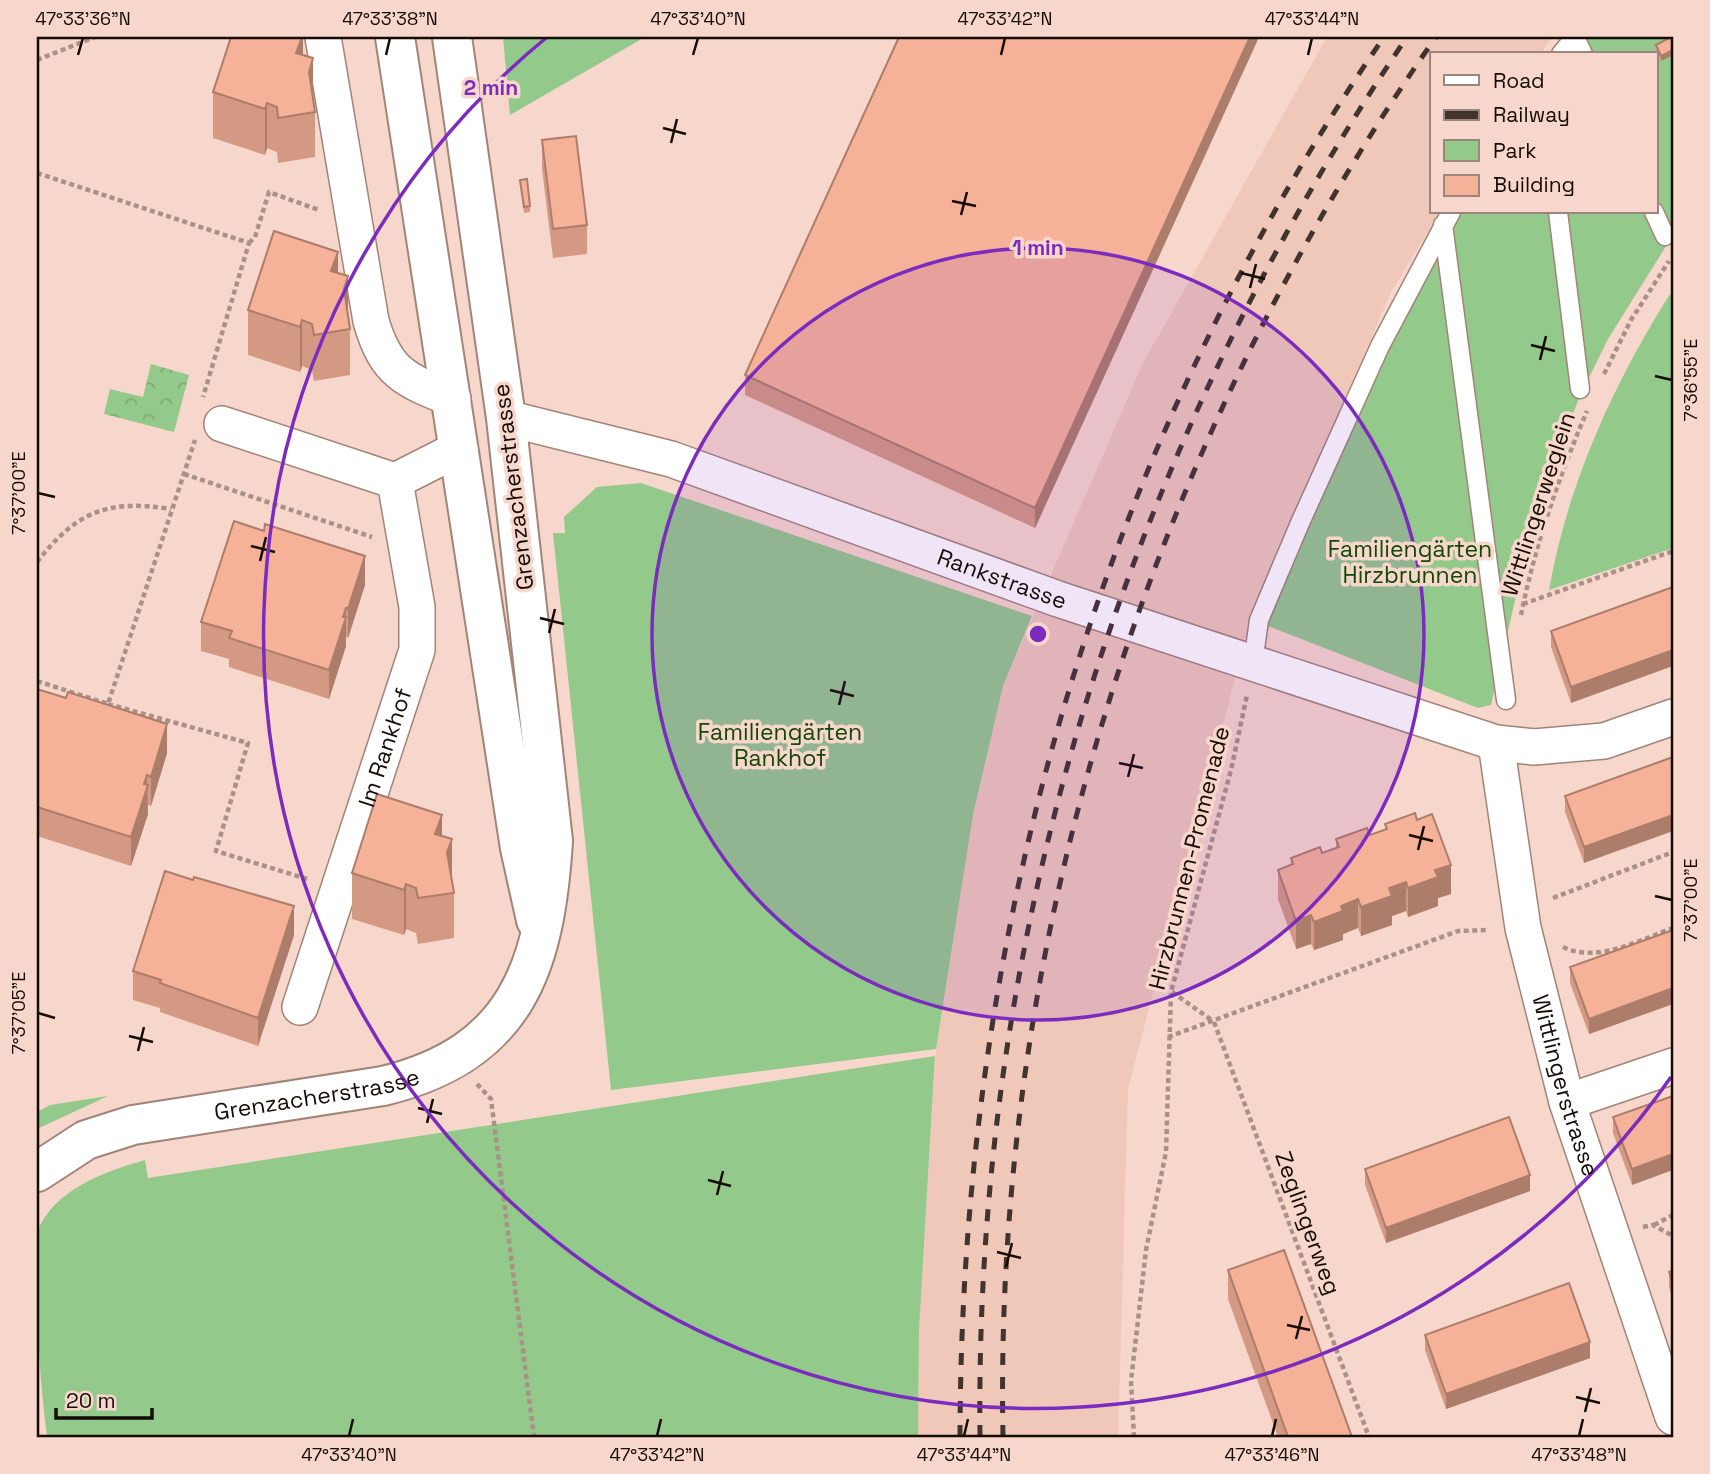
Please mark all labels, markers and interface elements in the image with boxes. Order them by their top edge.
text: 47°33'36"N [35,7,131,30]
text: 47°33'38"N [342,7,438,30]
text: 47°33'40"N [650,7,746,30]
text: 47°33'42"N [958,7,1052,30]
text: 47°33'44"N [1265,7,1359,30]
legend [1430,52,1658,214]
text: Road [1493,67,1545,94]
text: 2 min [464,74,518,101]
text: Railway [1493,101,1570,128]
text: Park [1493,137,1537,164]
text: Building [1493,171,1575,198]
text: 1 min [1012,234,1064,261]
text: 7°36'55"E [1679,339,1702,421]
street label: Grenzacherstrasse [485,382,541,592]
street label: Wittlingerweglein [1494,408,1582,600]
text: 7°37'00"E [7,451,30,535]
park label: Familiengärten Hirzbrunnen [1328,534,1492,590]
street label: Rankstrasse [933,542,1071,616]
centre of rings [1026,622,1050,646]
street label: Im Rankhof [352,684,419,811]
park label: Familiengärten Rankhof [698,717,862,773]
street label: Hirzbrunnen-Promenade [1142,723,1236,993]
text: 7°37'00"E [1679,858,1702,942]
text: 7°37'05"E [7,972,30,1054]
street label: Wittlingerstrasse [1525,991,1606,1180]
street label: Grenzacherstrasse [212,1061,423,1127]
street label: Zeglingerweg [1268,1147,1348,1299]
scale bar [56,1376,152,1420]
text: 20 m [66,1387,116,1414]
text: 47°33'40"N [301,1443,397,1466]
text: 47°33'42"N [610,1443,704,1466]
text: 47°33'44"N [917,1443,1011,1466]
text: 47°33'46"N [1224,1443,1320,1466]
text: 47°33'48"N [1531,1443,1627,1466]

